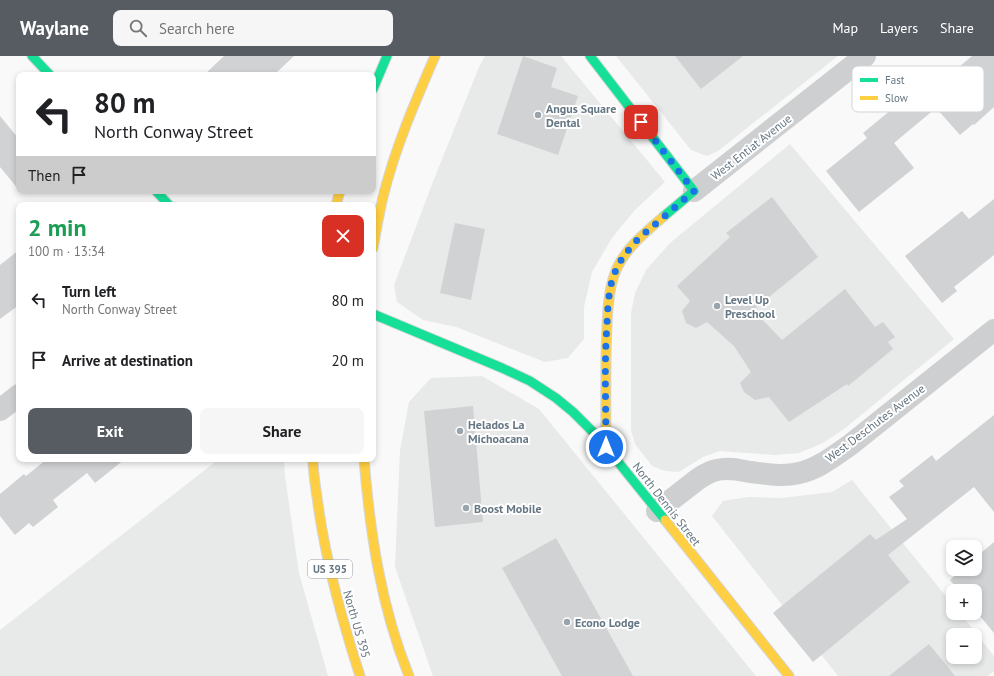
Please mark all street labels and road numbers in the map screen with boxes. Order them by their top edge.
street label: West Entiat Avenue [708,111,794,183]
street label: West Deschutes Avenue [822,381,928,465]
street label: North Dennis Street [630,459,704,549]
road number: US 395 [308,560,352,578]
street label: North US 395 [340,588,374,660]

